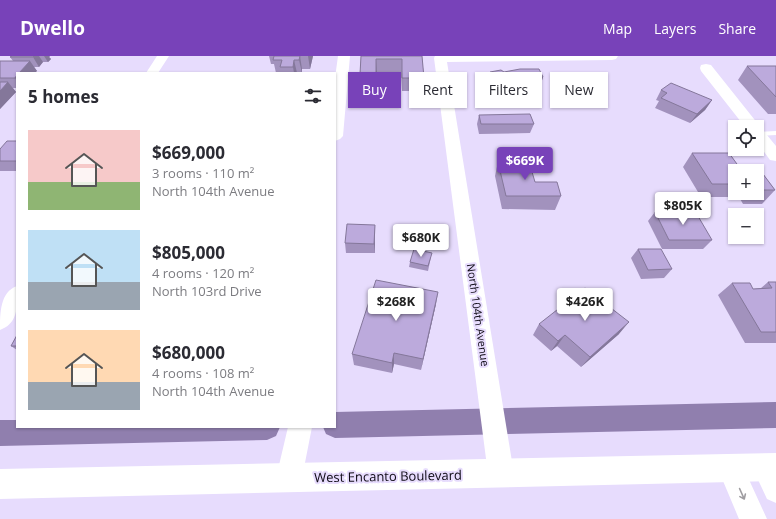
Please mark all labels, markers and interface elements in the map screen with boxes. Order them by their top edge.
text: Dwello [20,15,85,41]
text: Map [603,19,632,38]
text: Layers [654,19,696,38]
text: Share [718,19,756,38]
chip: Buy [348,72,401,108]
chip: Rent [409,72,467,108]
chip: Filters [475,72,542,108]
chip: New [550,72,608,108]
text: 5 homes [28,85,99,108]
icon: filters [302,85,324,107]
map controls [728,120,764,244]
button: locate [728,120,764,156]
text: $669,000 [152,141,225,164]
icon: home [60,146,108,194]
pin: $669K [497,147,553,181]
text: $669K [506,151,544,169]
text: 3 rooms · 110 m² [152,164,254,182]
button: + [728,164,764,200]
text: North 104th Avenue [152,182,274,200]
pin: $805K [655,192,711,226]
text: $805K [664,196,702,214]
button: − [728,208,764,244]
pin: $680K [393,224,449,258]
text: $680K [402,228,440,246]
text: $805,000 [152,241,225,264]
icon: home [60,246,108,294]
street label: North 104th Avenue [464,263,493,367]
text: 4 rooms · 120 m² [152,264,254,282]
text: North 103rd Drive [152,282,262,300]
pin: $268K [368,288,424,322]
pin: $426K [557,288,613,322]
text: $268K [377,292,415,310]
text: $426K [566,292,604,310]
text: $680,000 [152,341,225,364]
icon: home [60,346,108,394]
text: 4 rooms · 108 m² [152,364,254,382]
text: North 104th Avenue [152,382,274,400]
street label: West Encanto Boulevard [314,466,462,486]
one-way arrow [739,487,746,499]

